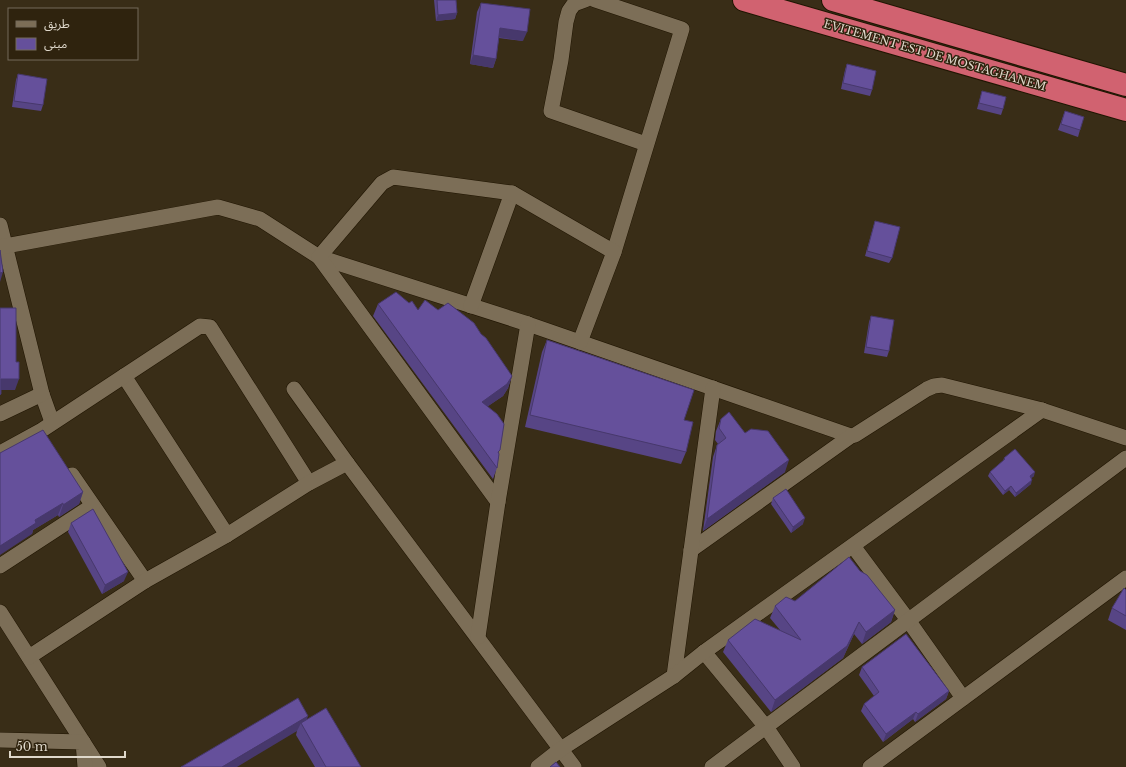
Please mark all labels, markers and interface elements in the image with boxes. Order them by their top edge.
legend [8,8,138,60]
text: طريق [44,16,70,32]
street label: EVITEMENT EST DE MOSTAGHANEM [822,16,1048,94]
text: مبنى [44,36,67,51]
scale bar [10,733,125,759]
text: 50 m [16,739,48,754]

